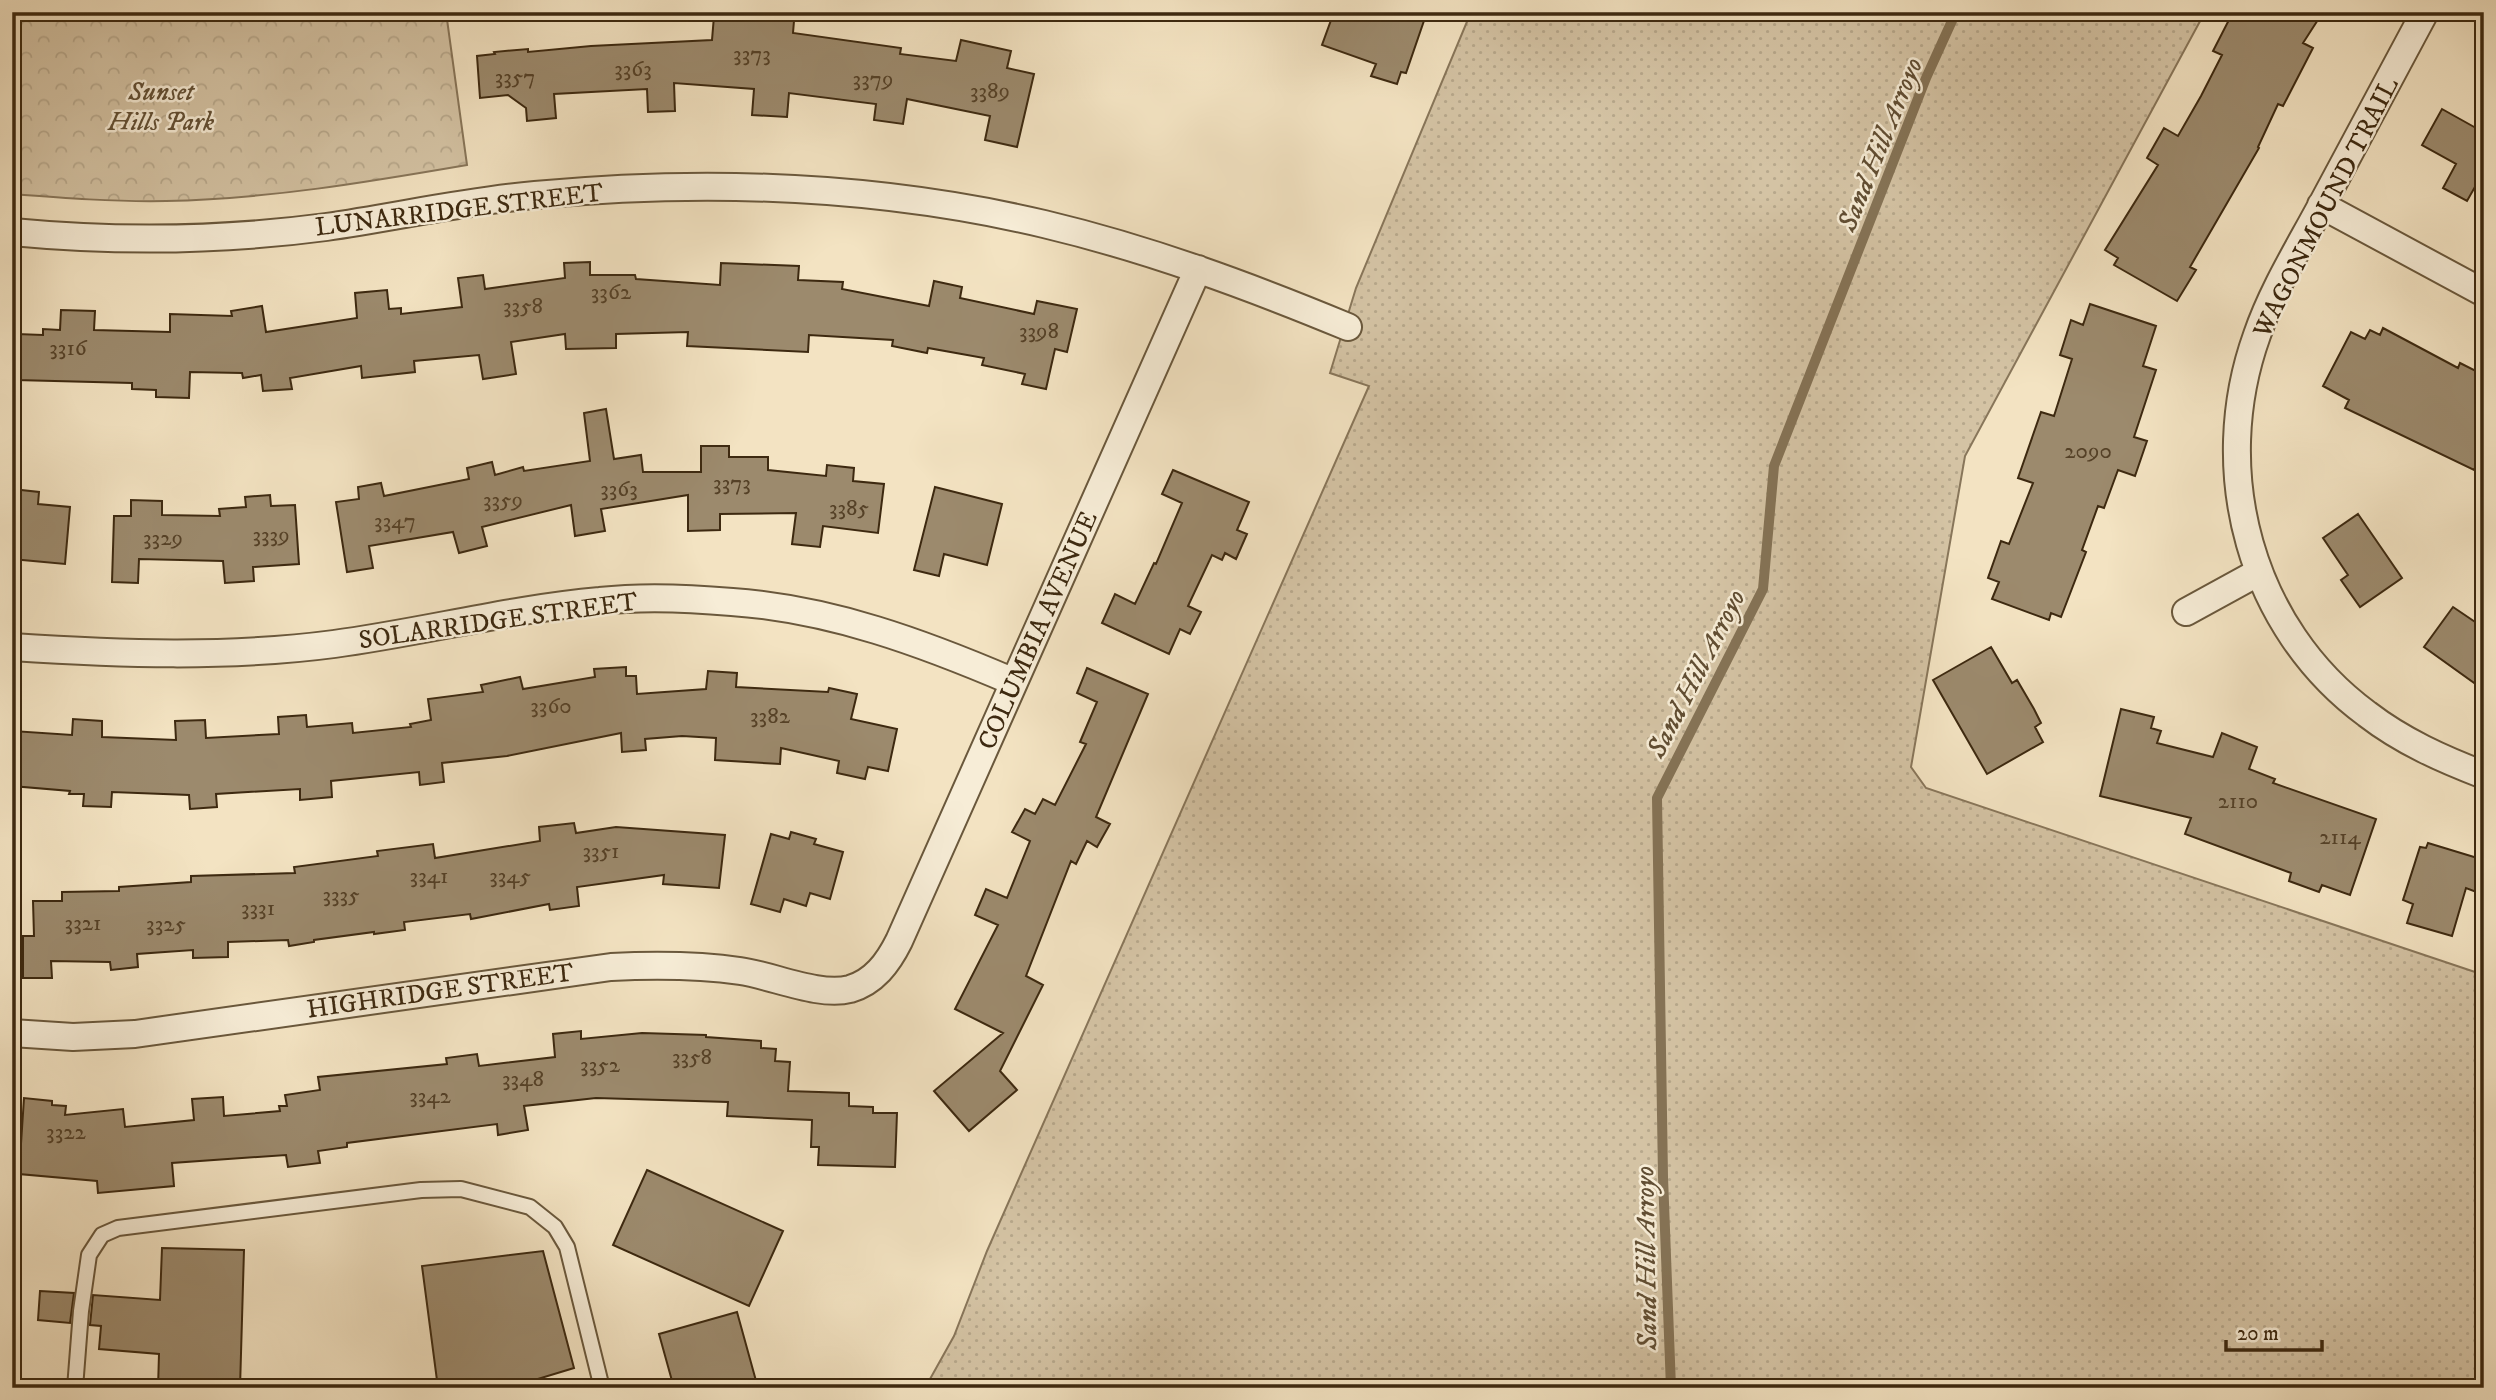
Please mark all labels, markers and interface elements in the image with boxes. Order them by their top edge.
house number: 3373 [733,40,771,69]
water label: Sand Hill Arroyo [1829,53,1931,237]
house number: 3363 [614,55,652,84]
house number: 3357 [495,63,535,92]
house number: 3379 [853,65,893,94]
street label: WAGONMOUND TRAIL [2246,72,2407,344]
park label: Sunset Hills Park [107,76,214,139]
house number: 3389 [970,77,1010,106]
street label: LUNARRIDGE STREET [313,176,605,245]
house number: 3362 [591,278,632,307]
house number: 3358 [503,292,543,321]
house number: 3398 [1019,317,1059,346]
house number: 3316 [49,334,88,363]
house number: 2090 [2064,437,2112,466]
house number: 3373 [713,469,751,498]
house number: 3363 [600,475,638,504]
house number: 3359 [483,486,523,515]
house number: 3385 [829,494,869,523]
street label: COLUMBIA AVENUE [971,506,1106,755]
house number: 3347 [374,507,416,536]
house number: 3339 [252,521,290,550]
house number: 3329 [143,524,183,553]
water label: Sand Hill Arroyo [1638,584,1754,765]
street label: SOLARRIDGE STREET [357,586,640,657]
house number: 3360 [530,692,572,721]
house number: 3382 [750,702,791,731]
house number: 2110 [2218,787,2258,816]
house number: 2114 [2319,823,2361,852]
house number: 3351 [582,837,620,866]
house number: 3341 [410,862,448,891]
house number: 3345 [489,862,531,891]
house number: 3335 [322,881,360,910]
house number: 3331 [241,894,275,923]
house number: 3321 [65,909,101,938]
house number: 3325 [146,910,186,939]
street label: HIGHRIDGE STREET [305,956,576,1027]
house number: 3358 [672,1043,712,1072]
house number: 3352 [580,1051,621,1080]
house number: 3348 [502,1065,544,1094]
house number: 3342 [409,1082,452,1111]
house number: 3322 [46,1118,87,1147]
water label: Sand Hill Arroyo [1627,1166,1666,1351]
scale bar [2226,1309,2323,1353]
text: 20 m [2237,1321,2279,1347]

